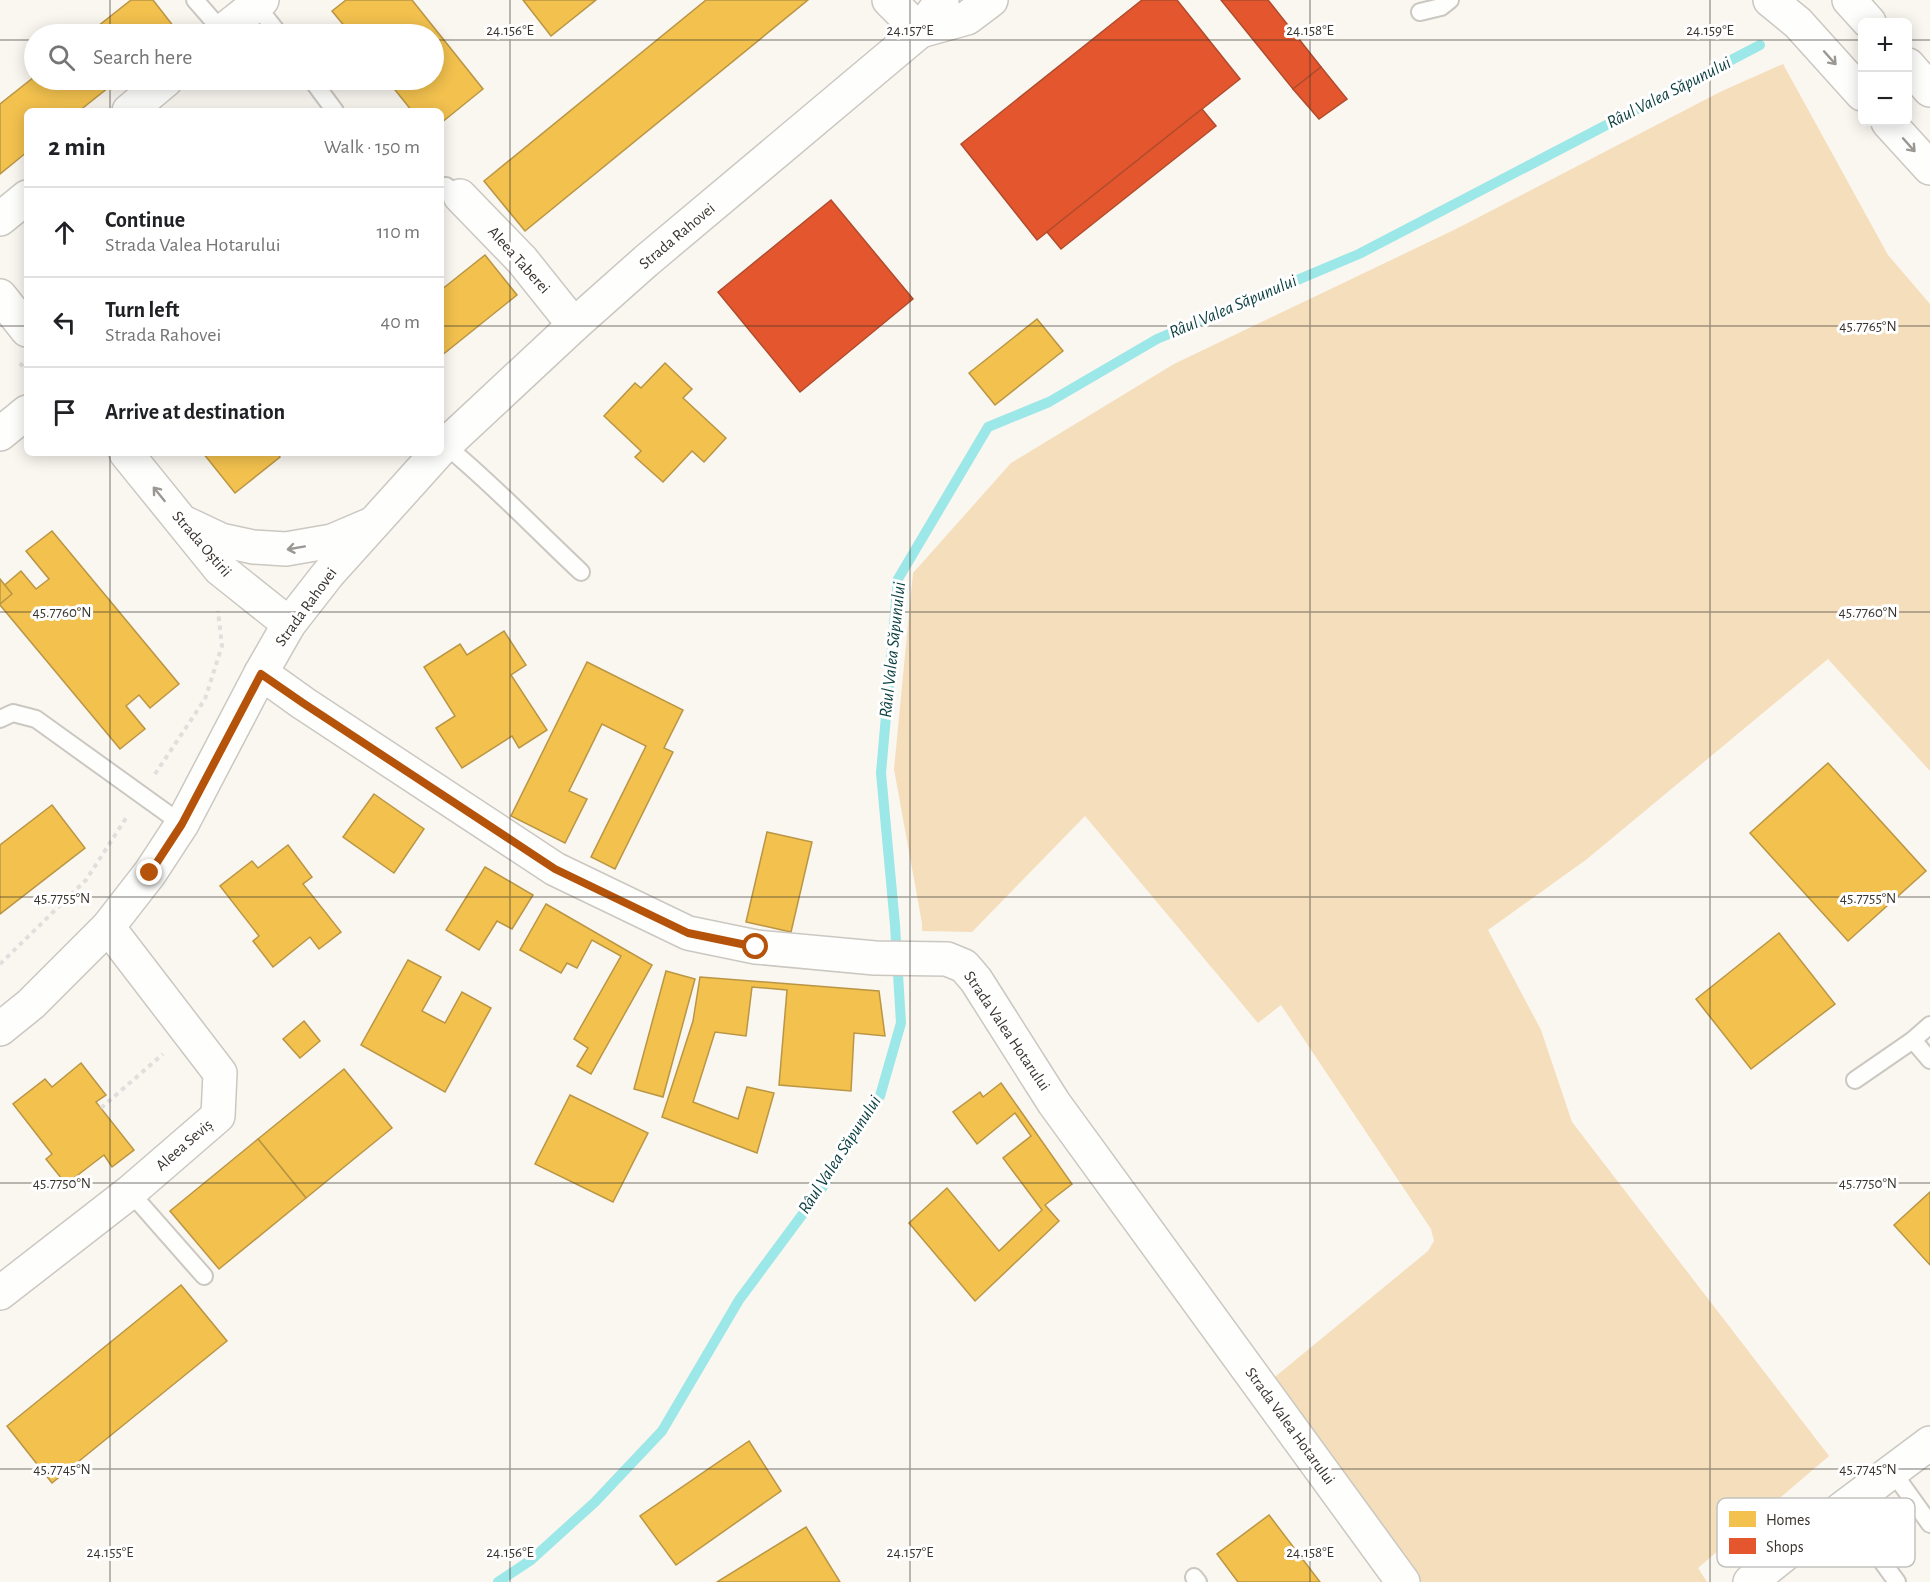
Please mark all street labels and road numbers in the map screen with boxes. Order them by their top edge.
street label: Strada Rahovei [636,200,718,272]
street label: Aleea Taberei [485,223,553,297]
street label: Strada Oștirii [168,508,235,581]
street label: Strada Rahovei [272,565,340,649]
street label: Strada Valea Hotarului [961,968,1053,1094]
street label: Aleea Seviș [153,1116,217,1175]
street label: Strada Valea Hotarului [1242,1365,1338,1487]

